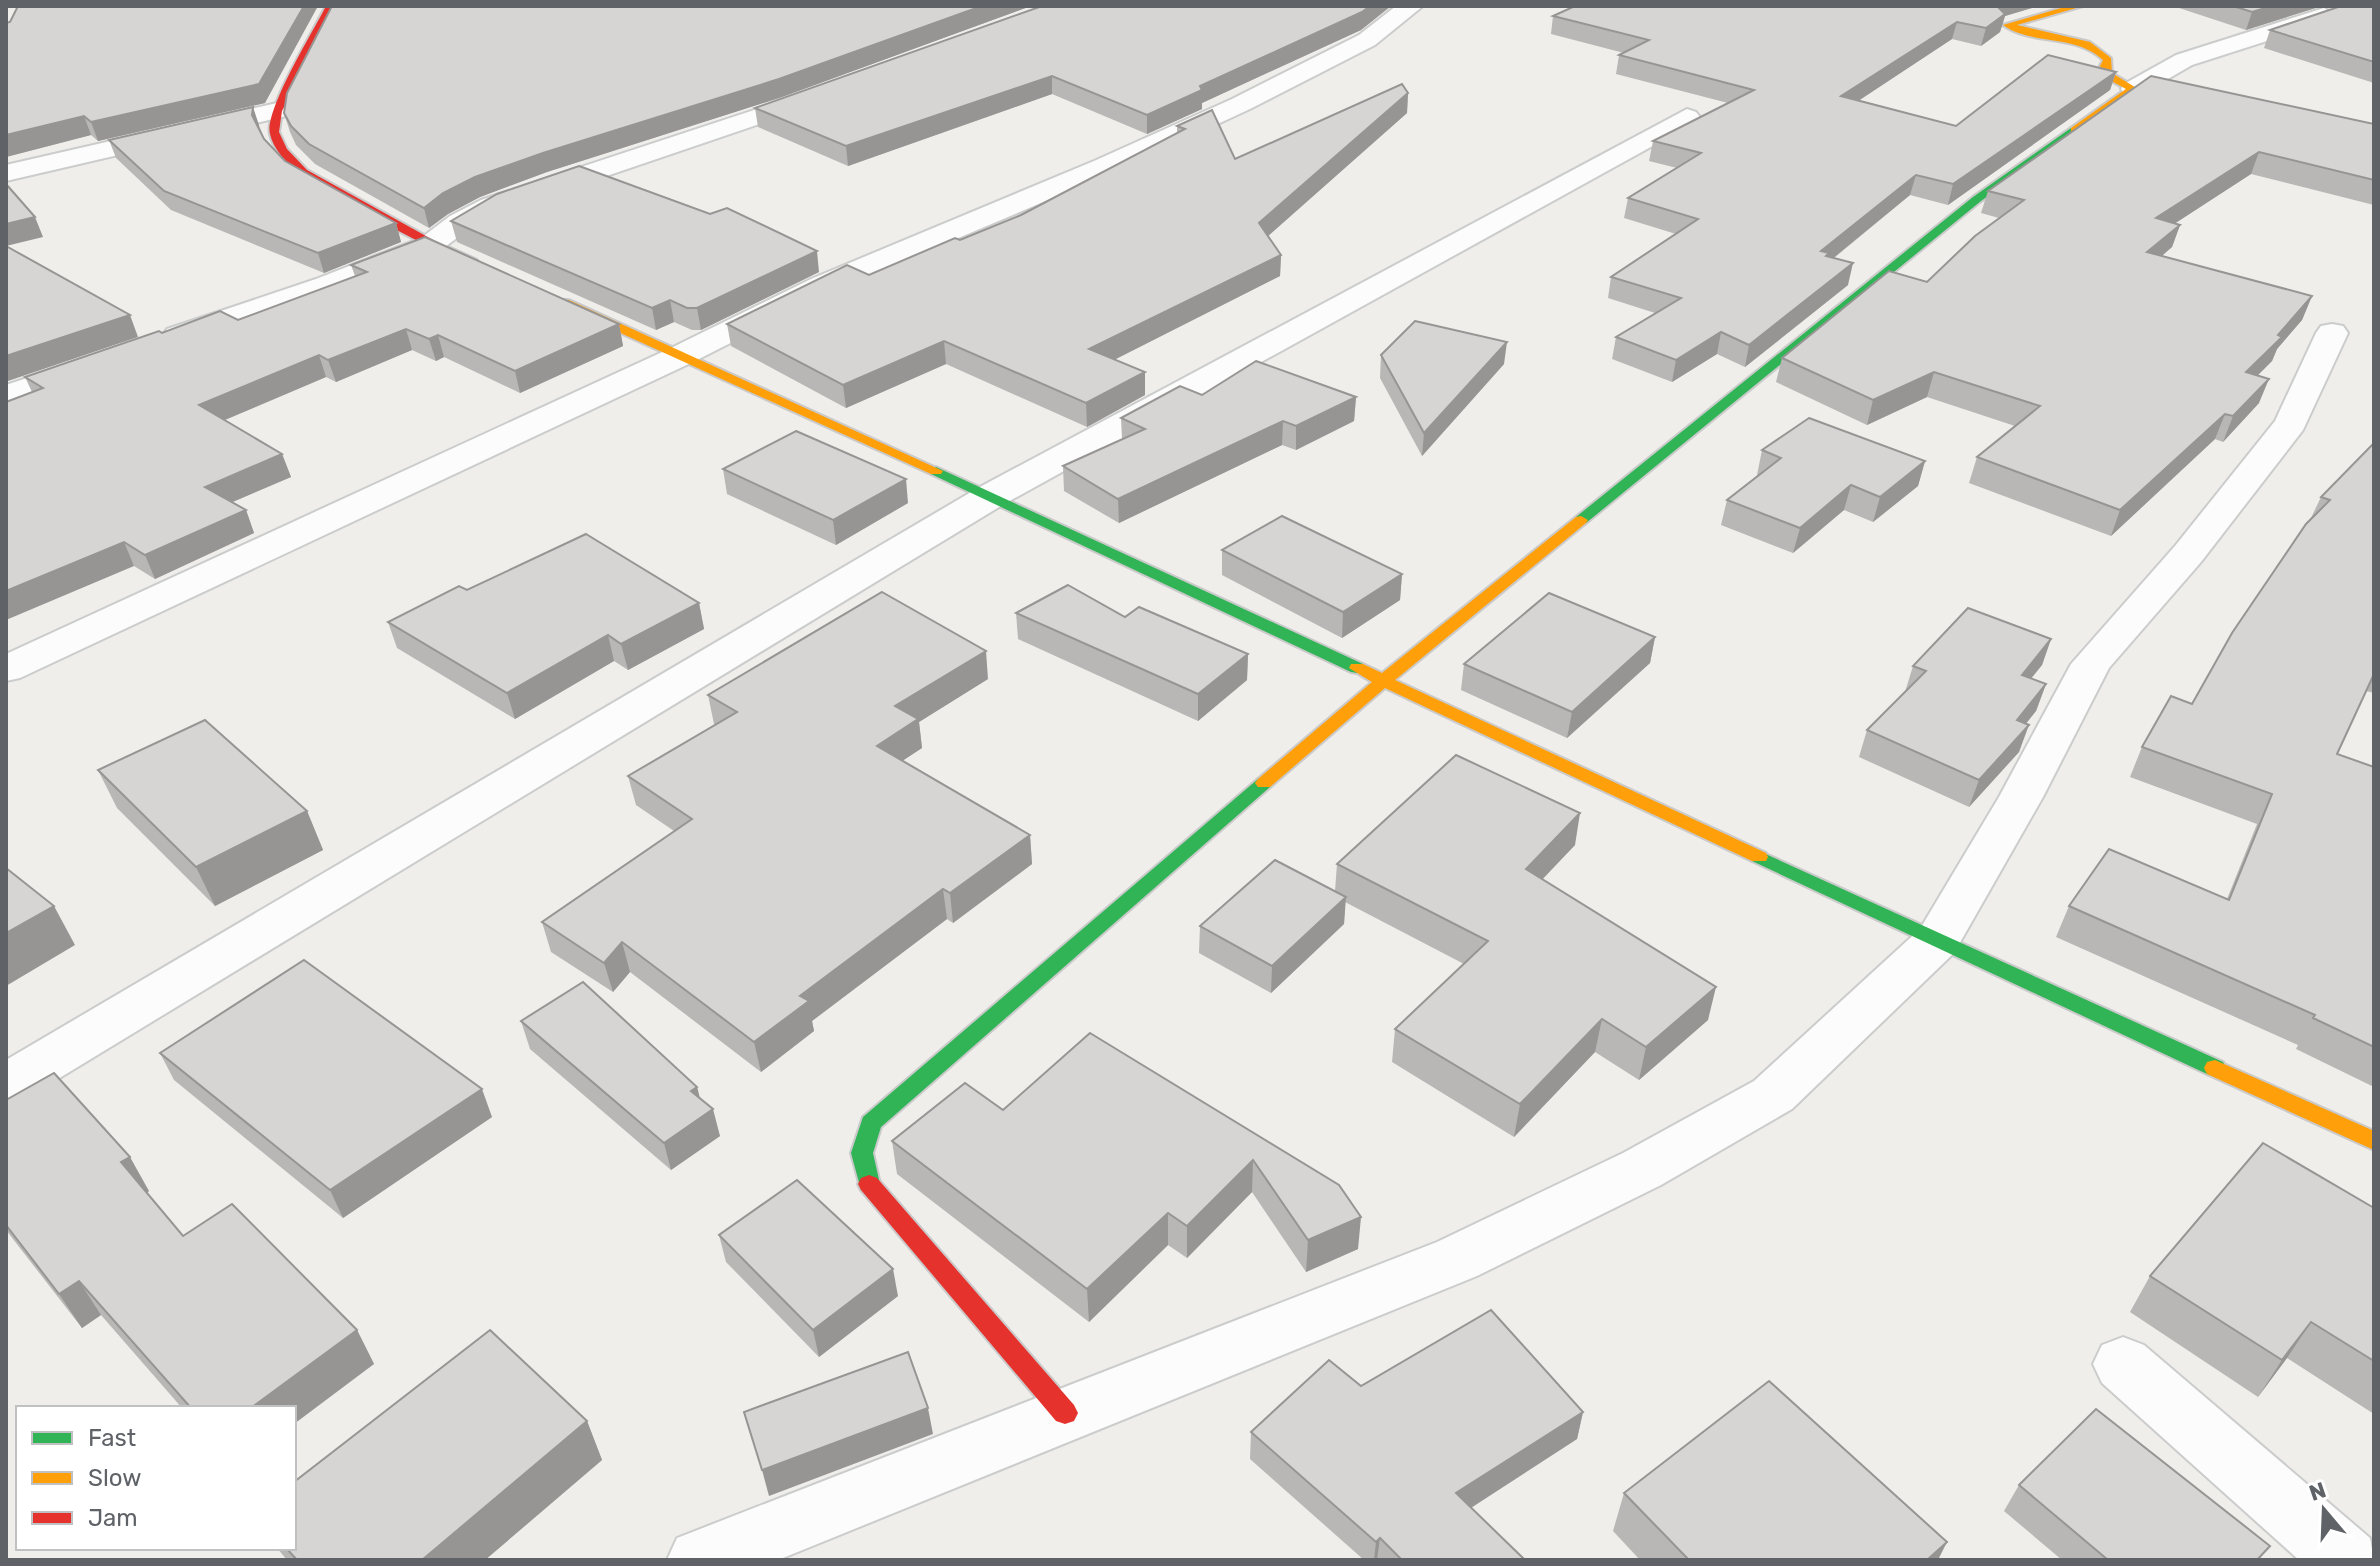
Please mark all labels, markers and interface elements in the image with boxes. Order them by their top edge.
legend [16,1406,296,1550]
text: Fast [88,1424,136,1452]
text: Slow [88,1464,141,1492]
north arrow [2284,1470,2364,1550]
text: N [2306,1476,2330,1507]
text: Jam [88,1504,138,1532]

